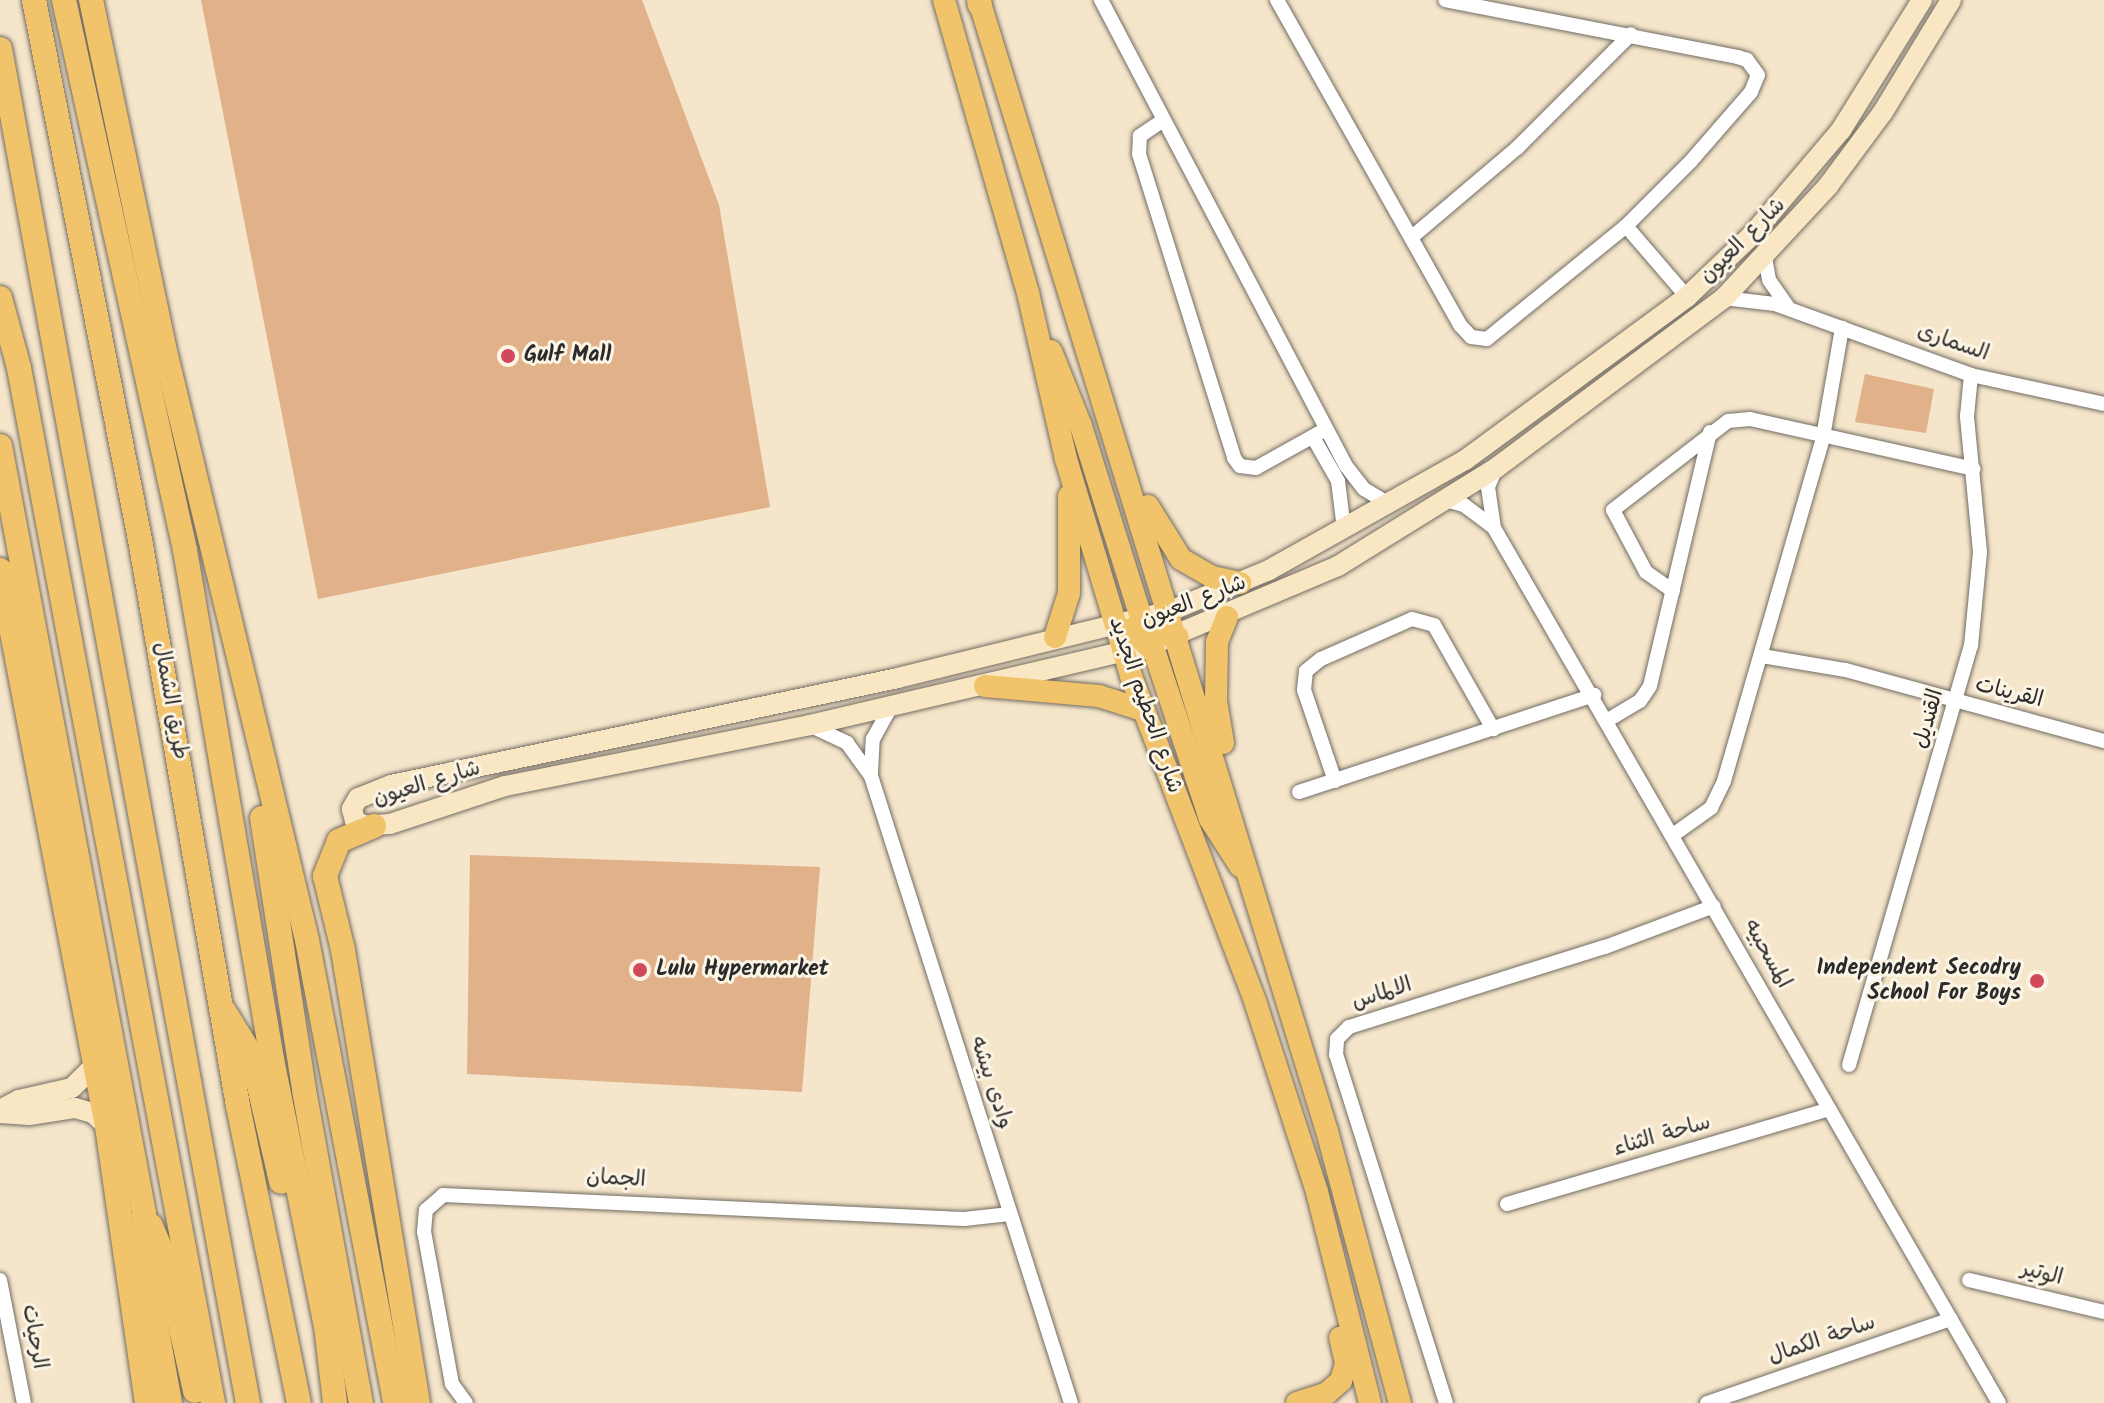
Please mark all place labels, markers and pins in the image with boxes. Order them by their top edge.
place label: Gulf Mall [524,343,611,369]
marker: Gulf Mall [499,347,517,365]
place label: Independent Secodry School For Boys [1817,955,2021,1006]
place label: Lulu Hypermarket [656,957,829,983]
marker: Lulu Hypermarket [631,961,649,979]
marker: Independent Secodry School For Boys [2028,972,2046,990]

